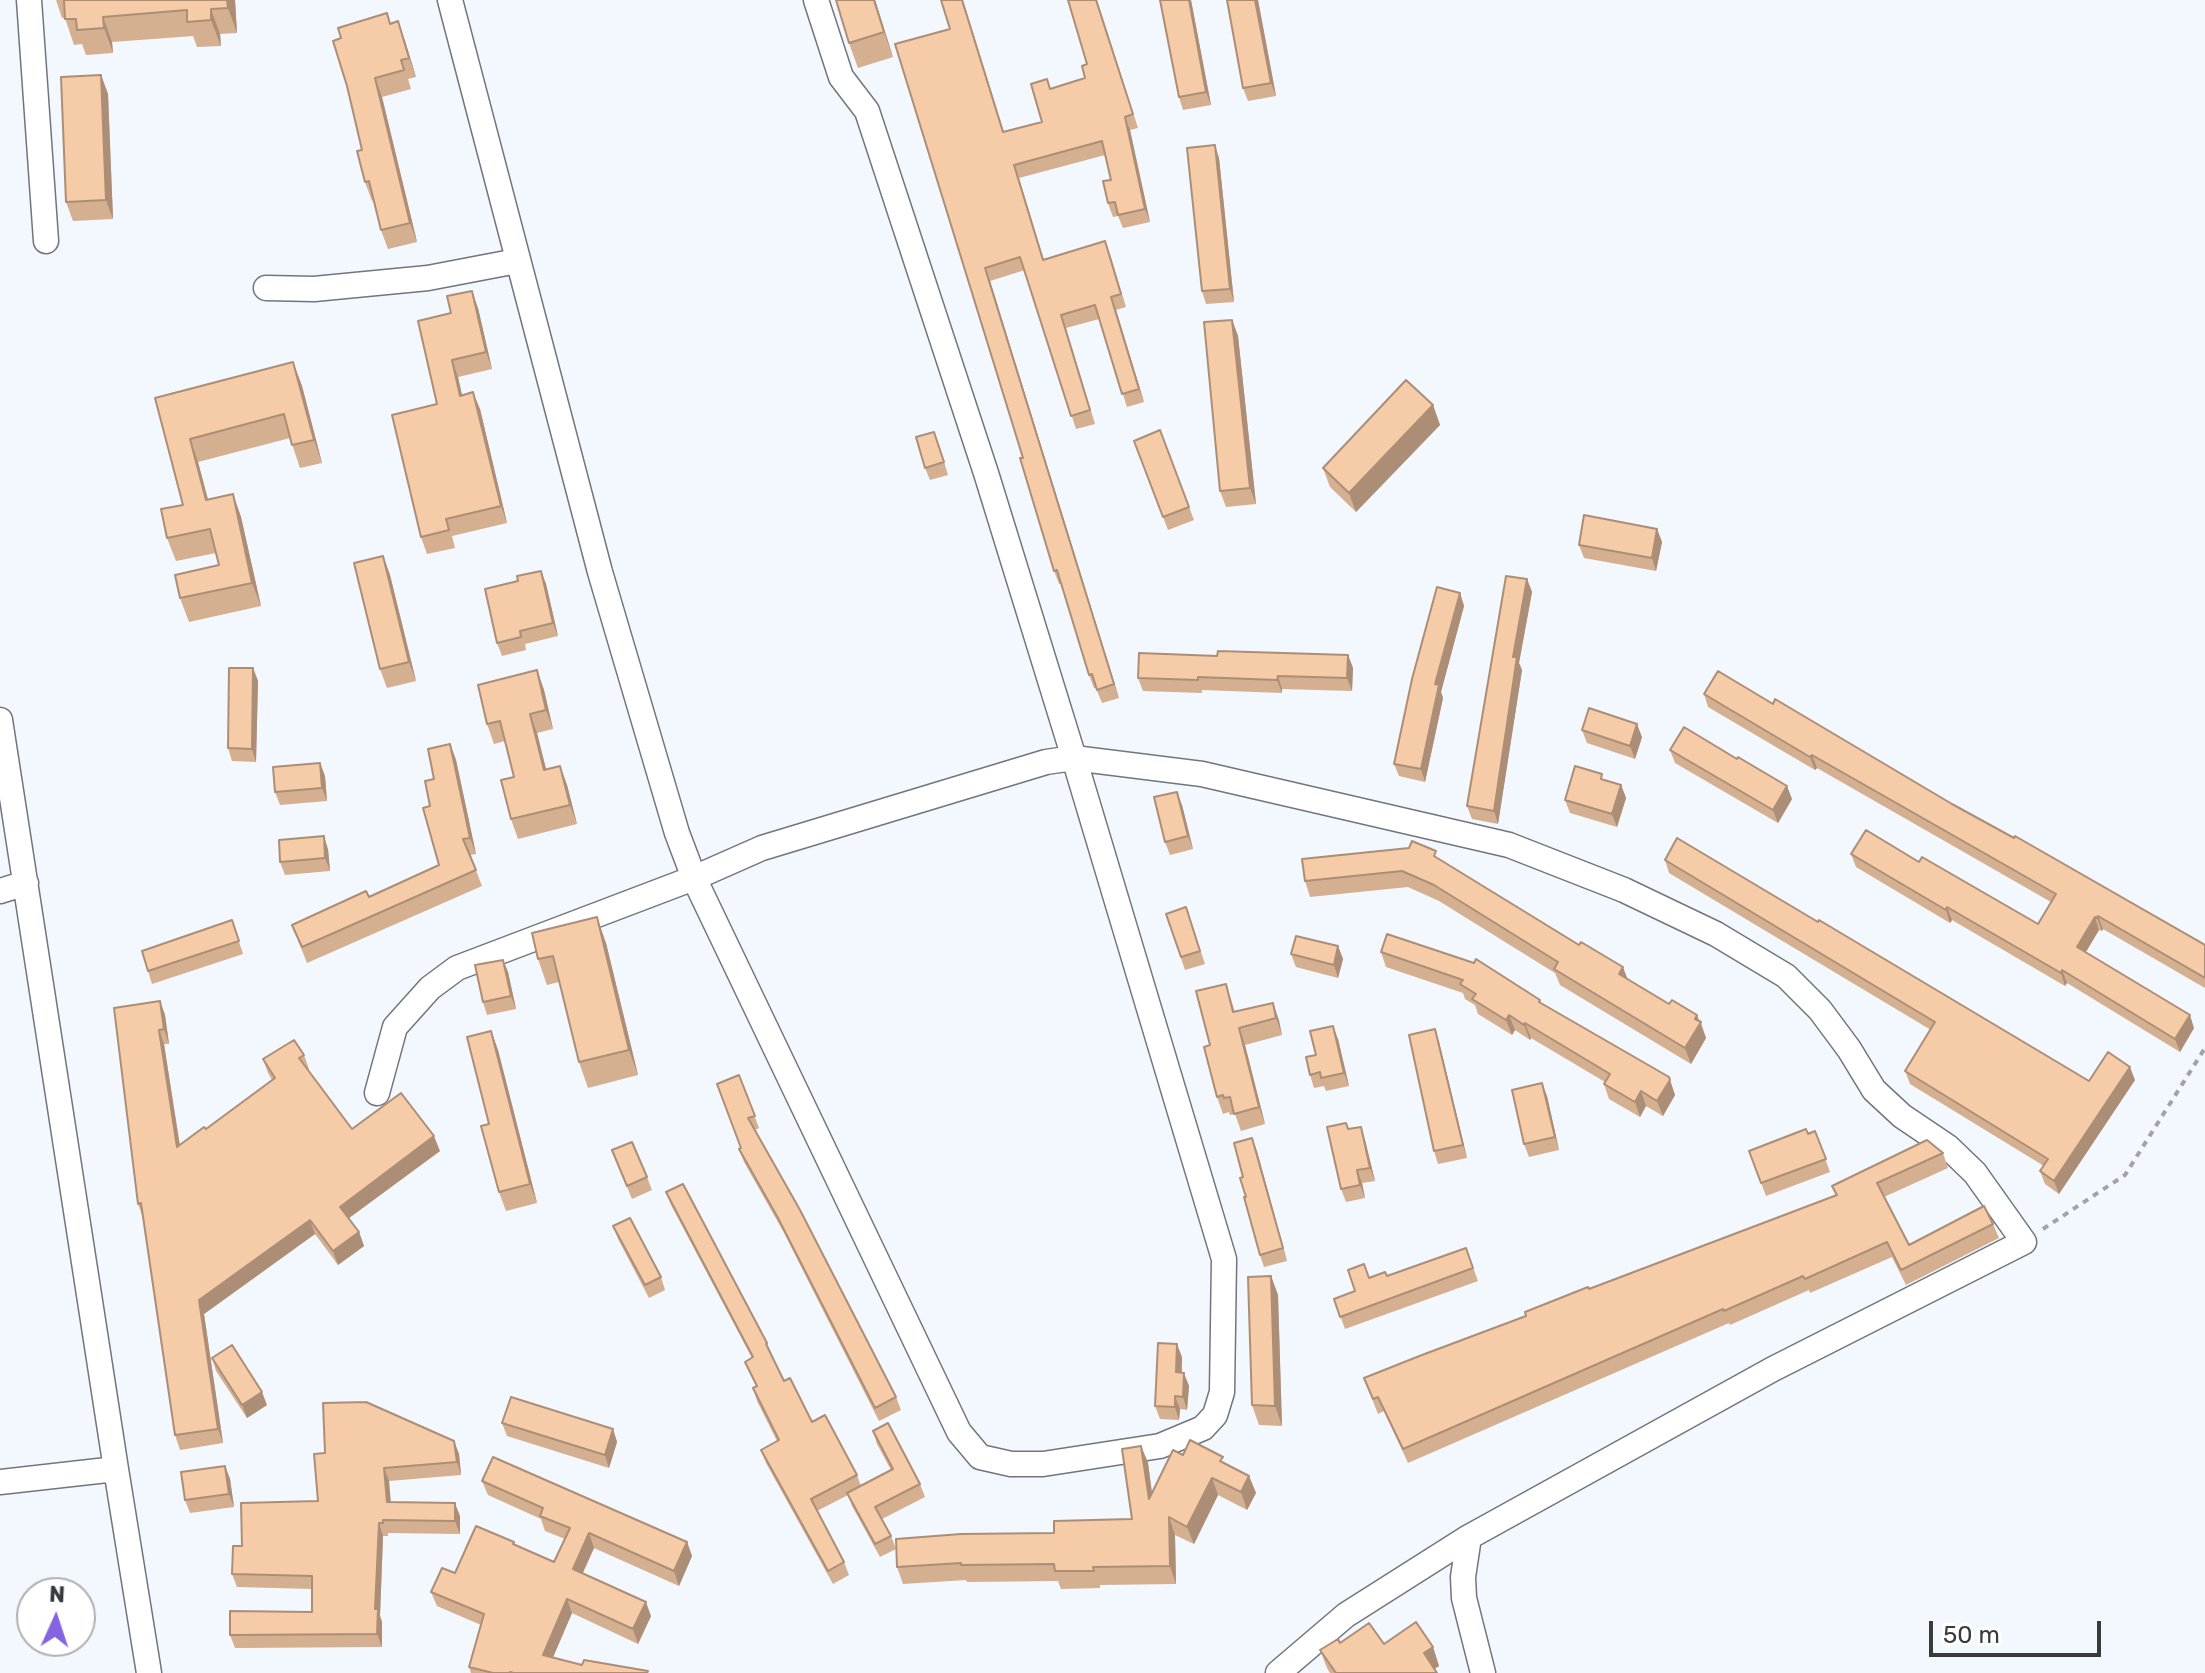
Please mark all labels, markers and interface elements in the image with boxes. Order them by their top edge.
north arrow [16,1577,96,1657]
text: N [49,1581,66,1608]
scale bar [1933,1605,2105,1655]
text: 50 m [1943,1621,2000,1649]

